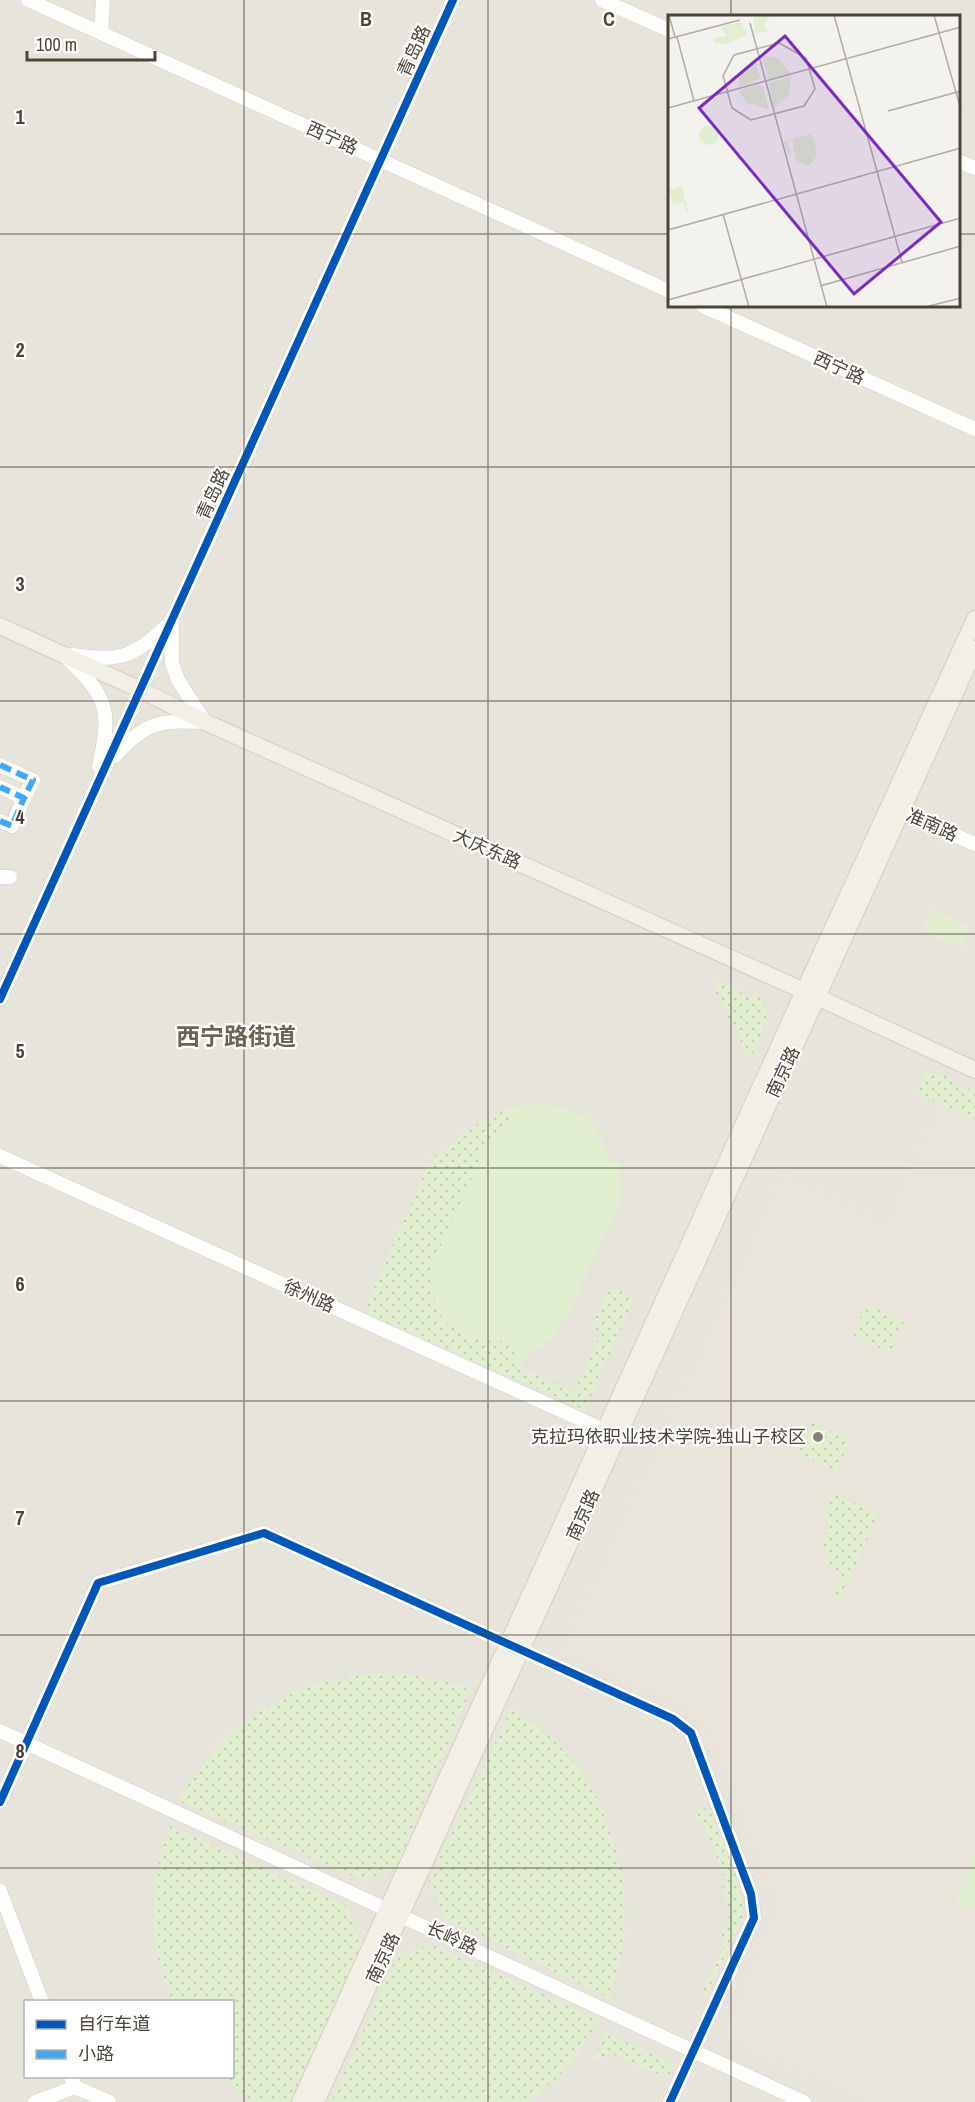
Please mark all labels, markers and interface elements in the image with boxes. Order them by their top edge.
text: B [360,5,372,32]
text: C [603,5,615,32]
inset map [668,15,960,308]
street label: 青岛路 [391,21,436,81]
scale bar [27,24,154,62]
text: 100 m [36,32,77,57]
text: 1 [15,103,25,130]
street label: 西宁路 [302,115,362,160]
text: 2 [15,336,25,363]
street label: 西宁路 [809,345,869,390]
street label: 青岛路 [190,464,235,524]
text: 3 [15,570,25,597]
street label: 准南路 [902,802,962,847]
text: 4 [15,803,25,830]
street label: 大庆东路 [449,822,525,875]
district label: 西宁路街道 [176,1020,296,1052]
text: 5 [15,1037,25,1064]
street label: 南京路 [760,1042,805,1102]
text: 6 [15,1270,25,1297]
street label: 徐州路 [279,1273,339,1318]
place label: 克拉玛依职业技术学院-独山子校区 [531,1424,806,1449]
marker: 克拉玛依职业技术学院-独山子校区 [811,1430,825,1444]
street label: 南京路 [560,1485,605,1545]
text: 7 [15,1504,25,1531]
text: 8 [15,1737,25,1764]
street label: 长岭路 [422,1915,482,1960]
street label: 南京路 [360,1928,405,1988]
legend [24,2000,234,2078]
text: 自行车道 [78,2011,150,2036]
text: 小路 [78,2041,114,2066]

